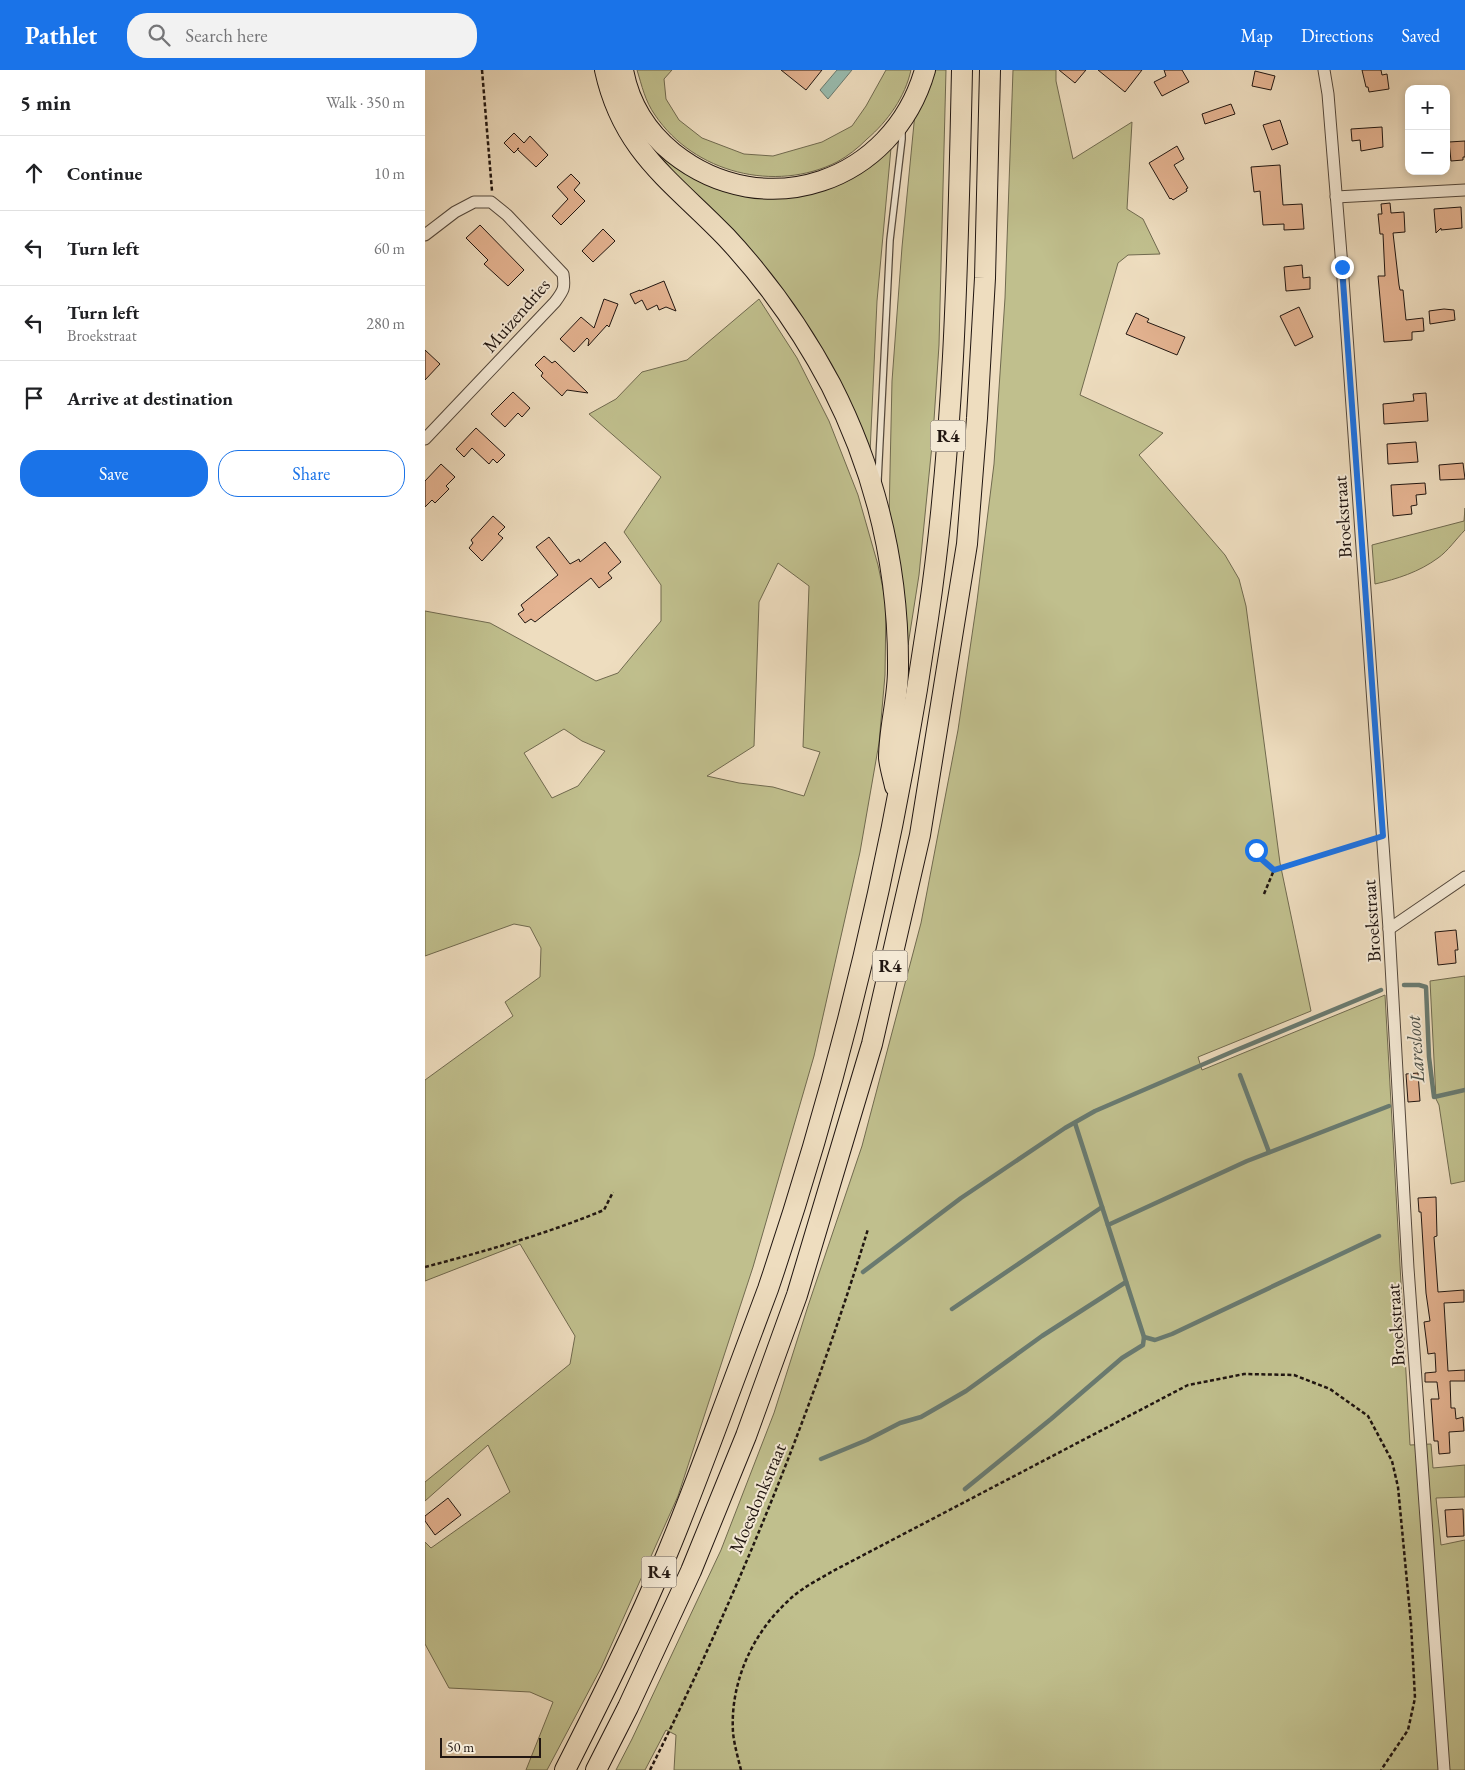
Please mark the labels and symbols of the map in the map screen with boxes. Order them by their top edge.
route end [1331,256,1354,279]
street label: Muizendries [477,273,556,358]
road number: R4 [931,421,965,452]
street label: Broekstraat [1327,475,1358,559]
route start [1245,839,1268,862]
street label: Broekstraat [1356,879,1387,963]
road number: R4 [873,950,907,981]
water label: Laresloot [1400,1013,1430,1085]
street label: Broekstraat [1380,1283,1411,1367]
street label: Moesdonkstraat [723,1439,792,1557]
road number: R4 [641,1556,677,1588]
scale bar [440,1735,541,1758]

